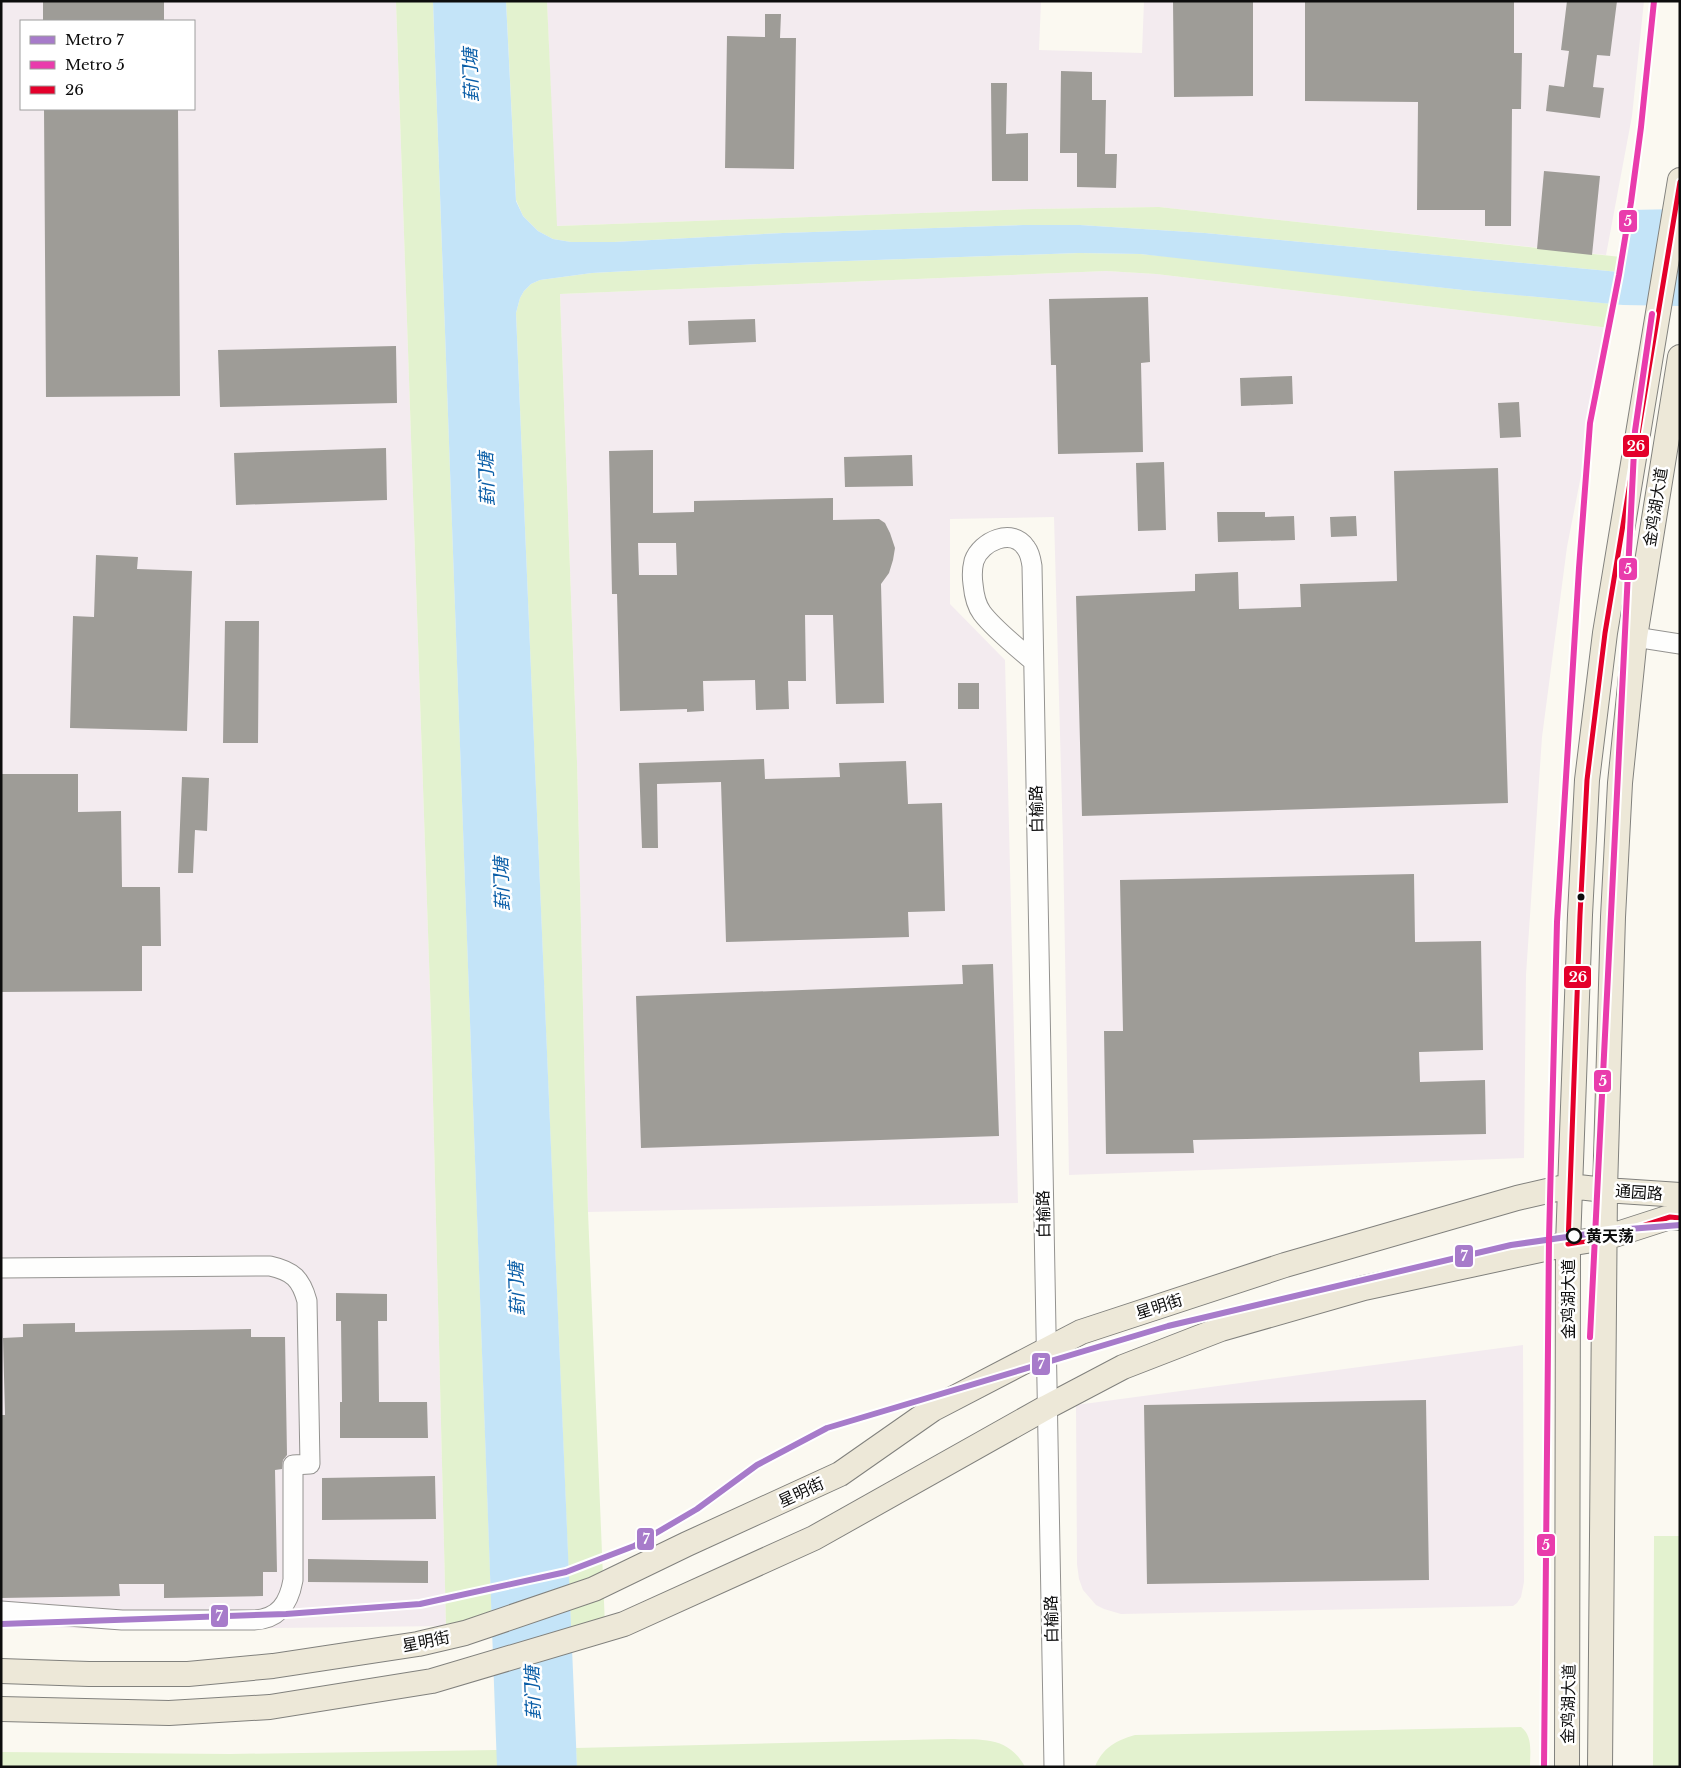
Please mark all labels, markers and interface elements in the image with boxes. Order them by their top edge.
legend [20,20,195,110]
text: Metro 7 [65,30,124,49]
water label: 葑门塘 [459,45,483,102]
text: Metro 5 [65,55,125,74]
text: 26 [65,80,84,99]
line badge: 5 [1618,209,1638,233]
text: 5 [1624,212,1632,230]
line badge: 26 [1622,434,1650,458]
text: 26 [1627,437,1645,455]
water label: 葑门塘 [475,449,499,506]
street label: 金鸡湖大道 [1639,466,1671,548]
line badge: 5 [1618,557,1638,581]
text: 5 [1624,560,1632,578]
street label: 白榆路 [1026,785,1046,833]
water label: 葑门塘 [490,854,514,911]
unlabelled marker [1576,892,1586,902]
line badge: 26 [1563,965,1592,989]
text: 26 [1569,968,1587,986]
line badge: 5 [1593,1069,1612,1093]
text: 5 [1599,1072,1607,1090]
street label: 通园路 [1614,1180,1664,1204]
street label: 白榆路 [1033,1190,1053,1238]
place label: 黄天荡 [1586,1226,1634,1246]
marker: 黄天荡 [1566,1228,1582,1244]
line badge: 7 [1454,1244,1474,1268]
text: 7 [1460,1247,1468,1265]
water label: 葑门塘 [505,1259,529,1316]
street label: 金鸡湖大道 [1558,1259,1578,1339]
street label: 星明街 [1133,1289,1185,1323]
line badge: 7 [1031,1352,1051,1376]
text: 7 [1037,1355,1045,1373]
street label: 星明街 [775,1473,827,1511]
line badge: 7 [636,1527,655,1551]
text: 7 [642,1530,650,1548]
line badge: 5 [1536,1533,1556,1557]
text: 5 [1542,1536,1550,1554]
street label: 白榆路 [1041,1595,1061,1643]
line badge: 7 [210,1604,229,1628]
text: 7 [215,1607,223,1625]
street label: 星明街 [401,1627,451,1655]
water label: 葑门塘 [521,1663,545,1720]
street label: 金鸡湖大道 [1557,1664,1579,1744]

